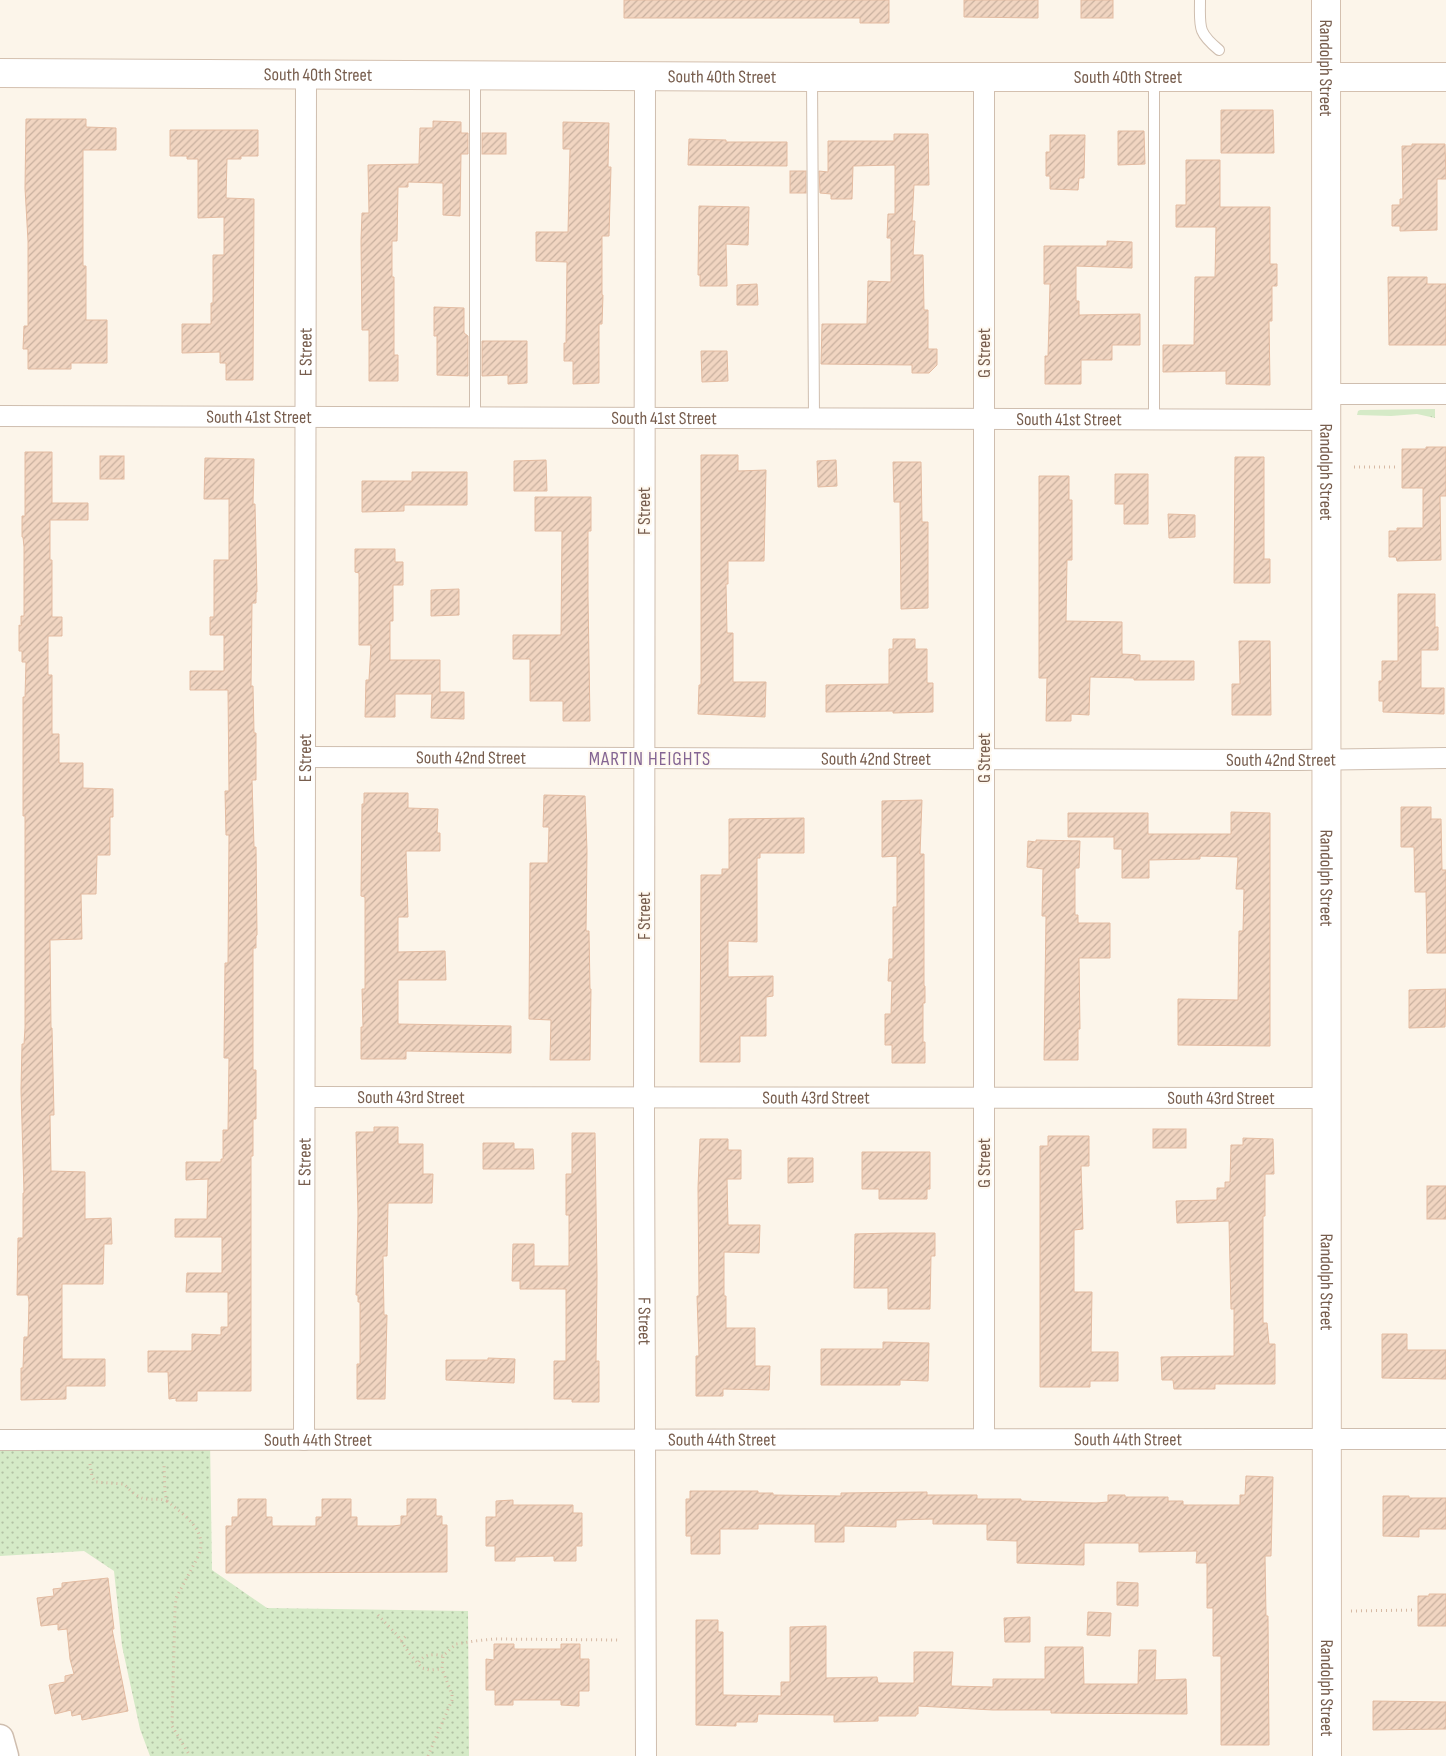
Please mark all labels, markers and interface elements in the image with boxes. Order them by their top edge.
street label: Randolph Street [1315,19,1336,117]
street label: South 40th Street [264,64,373,86]
street label: South 40th Street [668,66,777,88]
street label: South 40th Street [1074,67,1183,88]
street label: E Street [296,327,317,376]
street label: G Street [974,328,995,378]
street label: South 41st Street [206,407,312,428]
street label: South 41st Street [611,408,717,429]
street label: South 41st Street [1016,409,1122,430]
street label: Randolph Street [1315,423,1336,521]
street label: F Street [634,487,655,535]
street label: E Street [295,733,316,782]
street label: G Street [974,733,995,783]
street label: South 42nd Street [416,747,527,769]
district label: MARTIN HEIGHTS [589,748,711,771]
street label: South 42nd Street [821,749,932,770]
street label: South 42nd Street [1226,749,1337,771]
street label: Randolph Street [1315,829,1337,927]
street label: F Street [634,892,655,940]
street label: South 43rd Street [357,1087,465,1108]
street label: South 43rd Street [762,1087,870,1109]
street label: South 43rd Street [1167,1088,1275,1109]
street label: E Street [294,1137,315,1186]
street label: G Street [974,1138,995,1188]
street label: Randolph Street [1316,1233,1337,1331]
street label: F Street [634,1297,655,1346]
street label: South 44th Street [668,1429,777,1451]
street label: South 44th Street [1074,1429,1183,1450]
street label: South 44th Street [264,1430,373,1451]
street label: Randolph Street [1316,1639,1337,1737]

